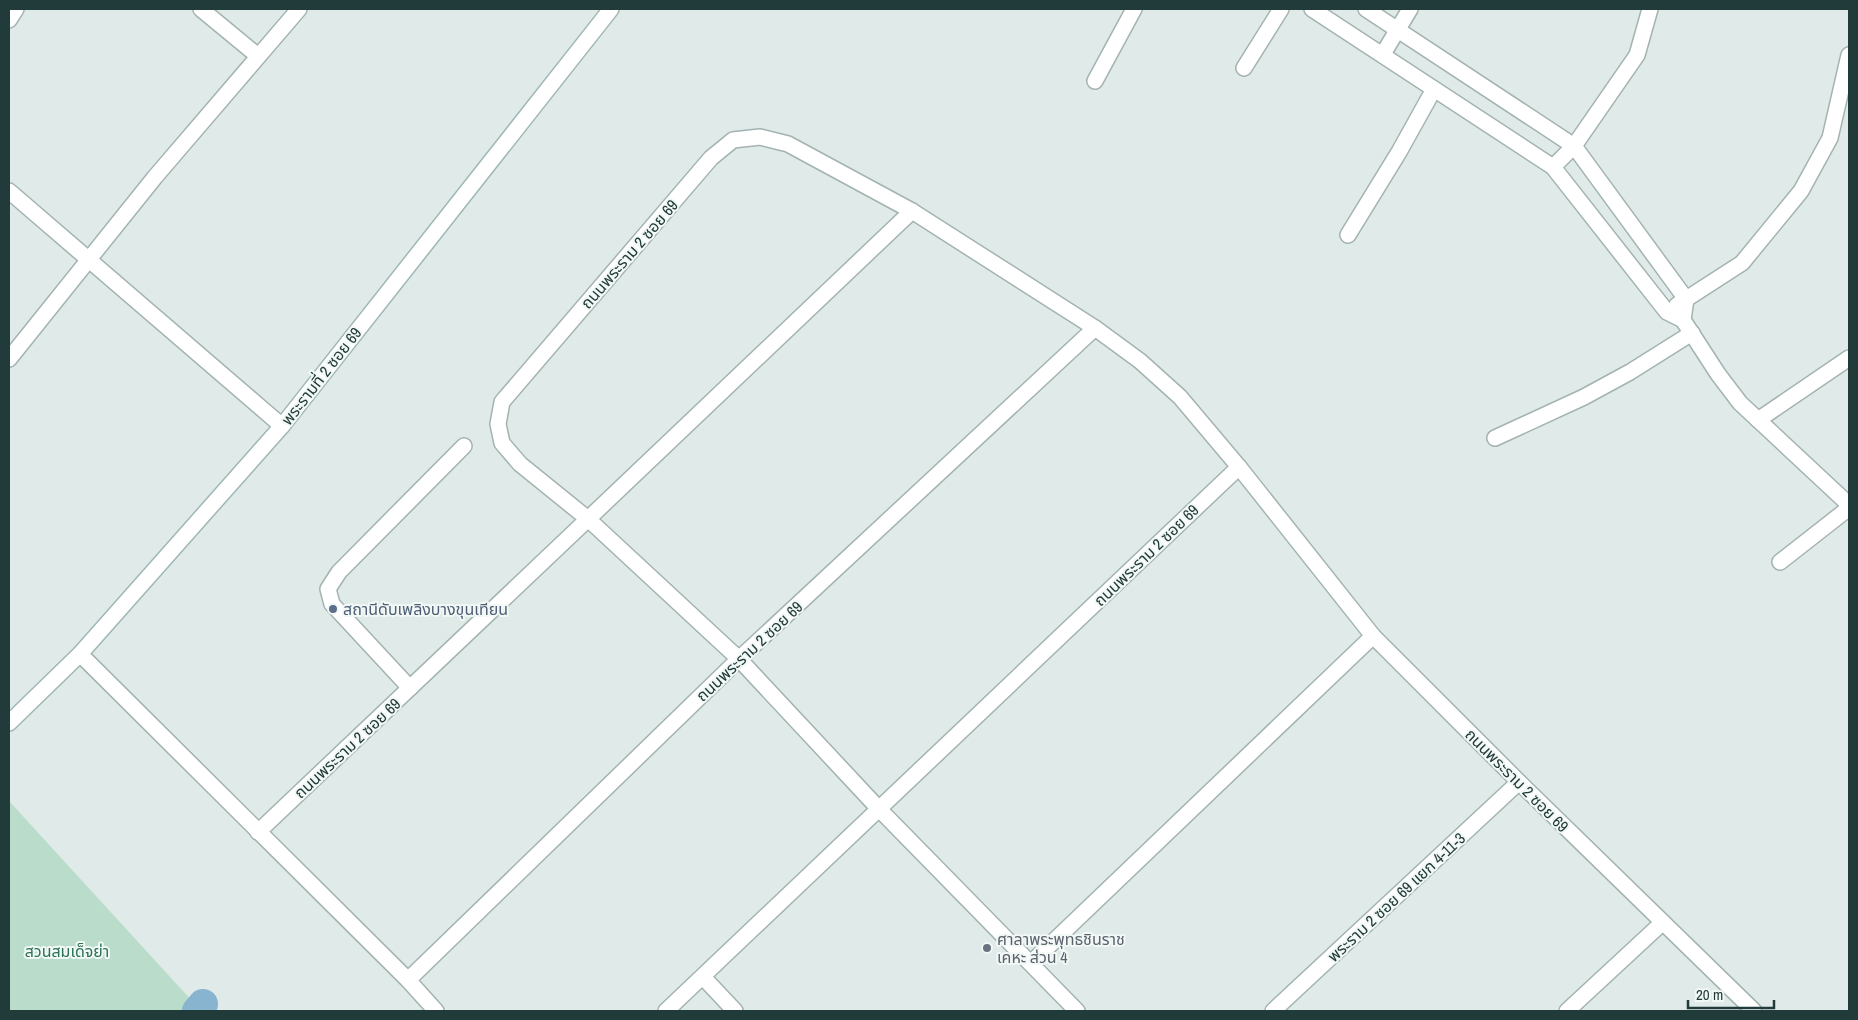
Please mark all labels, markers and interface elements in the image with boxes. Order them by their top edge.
street label: ถนนพระราม 2 ซอย 69 [575,195,683,313]
street label: พระรามที่ 2 ซอย 69 [276,322,366,430]
street label: ถนนพระราม 2 ซอย 69 [1089,499,1203,611]
street label: ถนนพระราม 2 ซอย 69 [691,596,807,706]
place label: สถานีดับเพลิงบางขุนเทียน [343,598,508,620]
marker: สถานีดับเพลิงบางขุนเทียน [327,603,339,615]
street label: ถนนพระราม 2 ซอย 69 [289,693,405,803]
street label: ถนนพระราม 2 ซอย 69 [1460,723,1574,837]
street label: พระราม 2 ซอย 69 แยก 4-11-3 [1322,827,1470,967]
place label: ศาลาพระพุทธชินราช เคหะ ส่วน 4 [997,928,1125,968]
park label: สวนสมเด็จย่า [25,940,109,962]
marker: ศาลาพระพุทธชินราช เคหะ ส่วน 4 [981,942,993,954]
scale bar [1688,978,1774,1010]
text: 20 m [1696,984,1723,1005]

